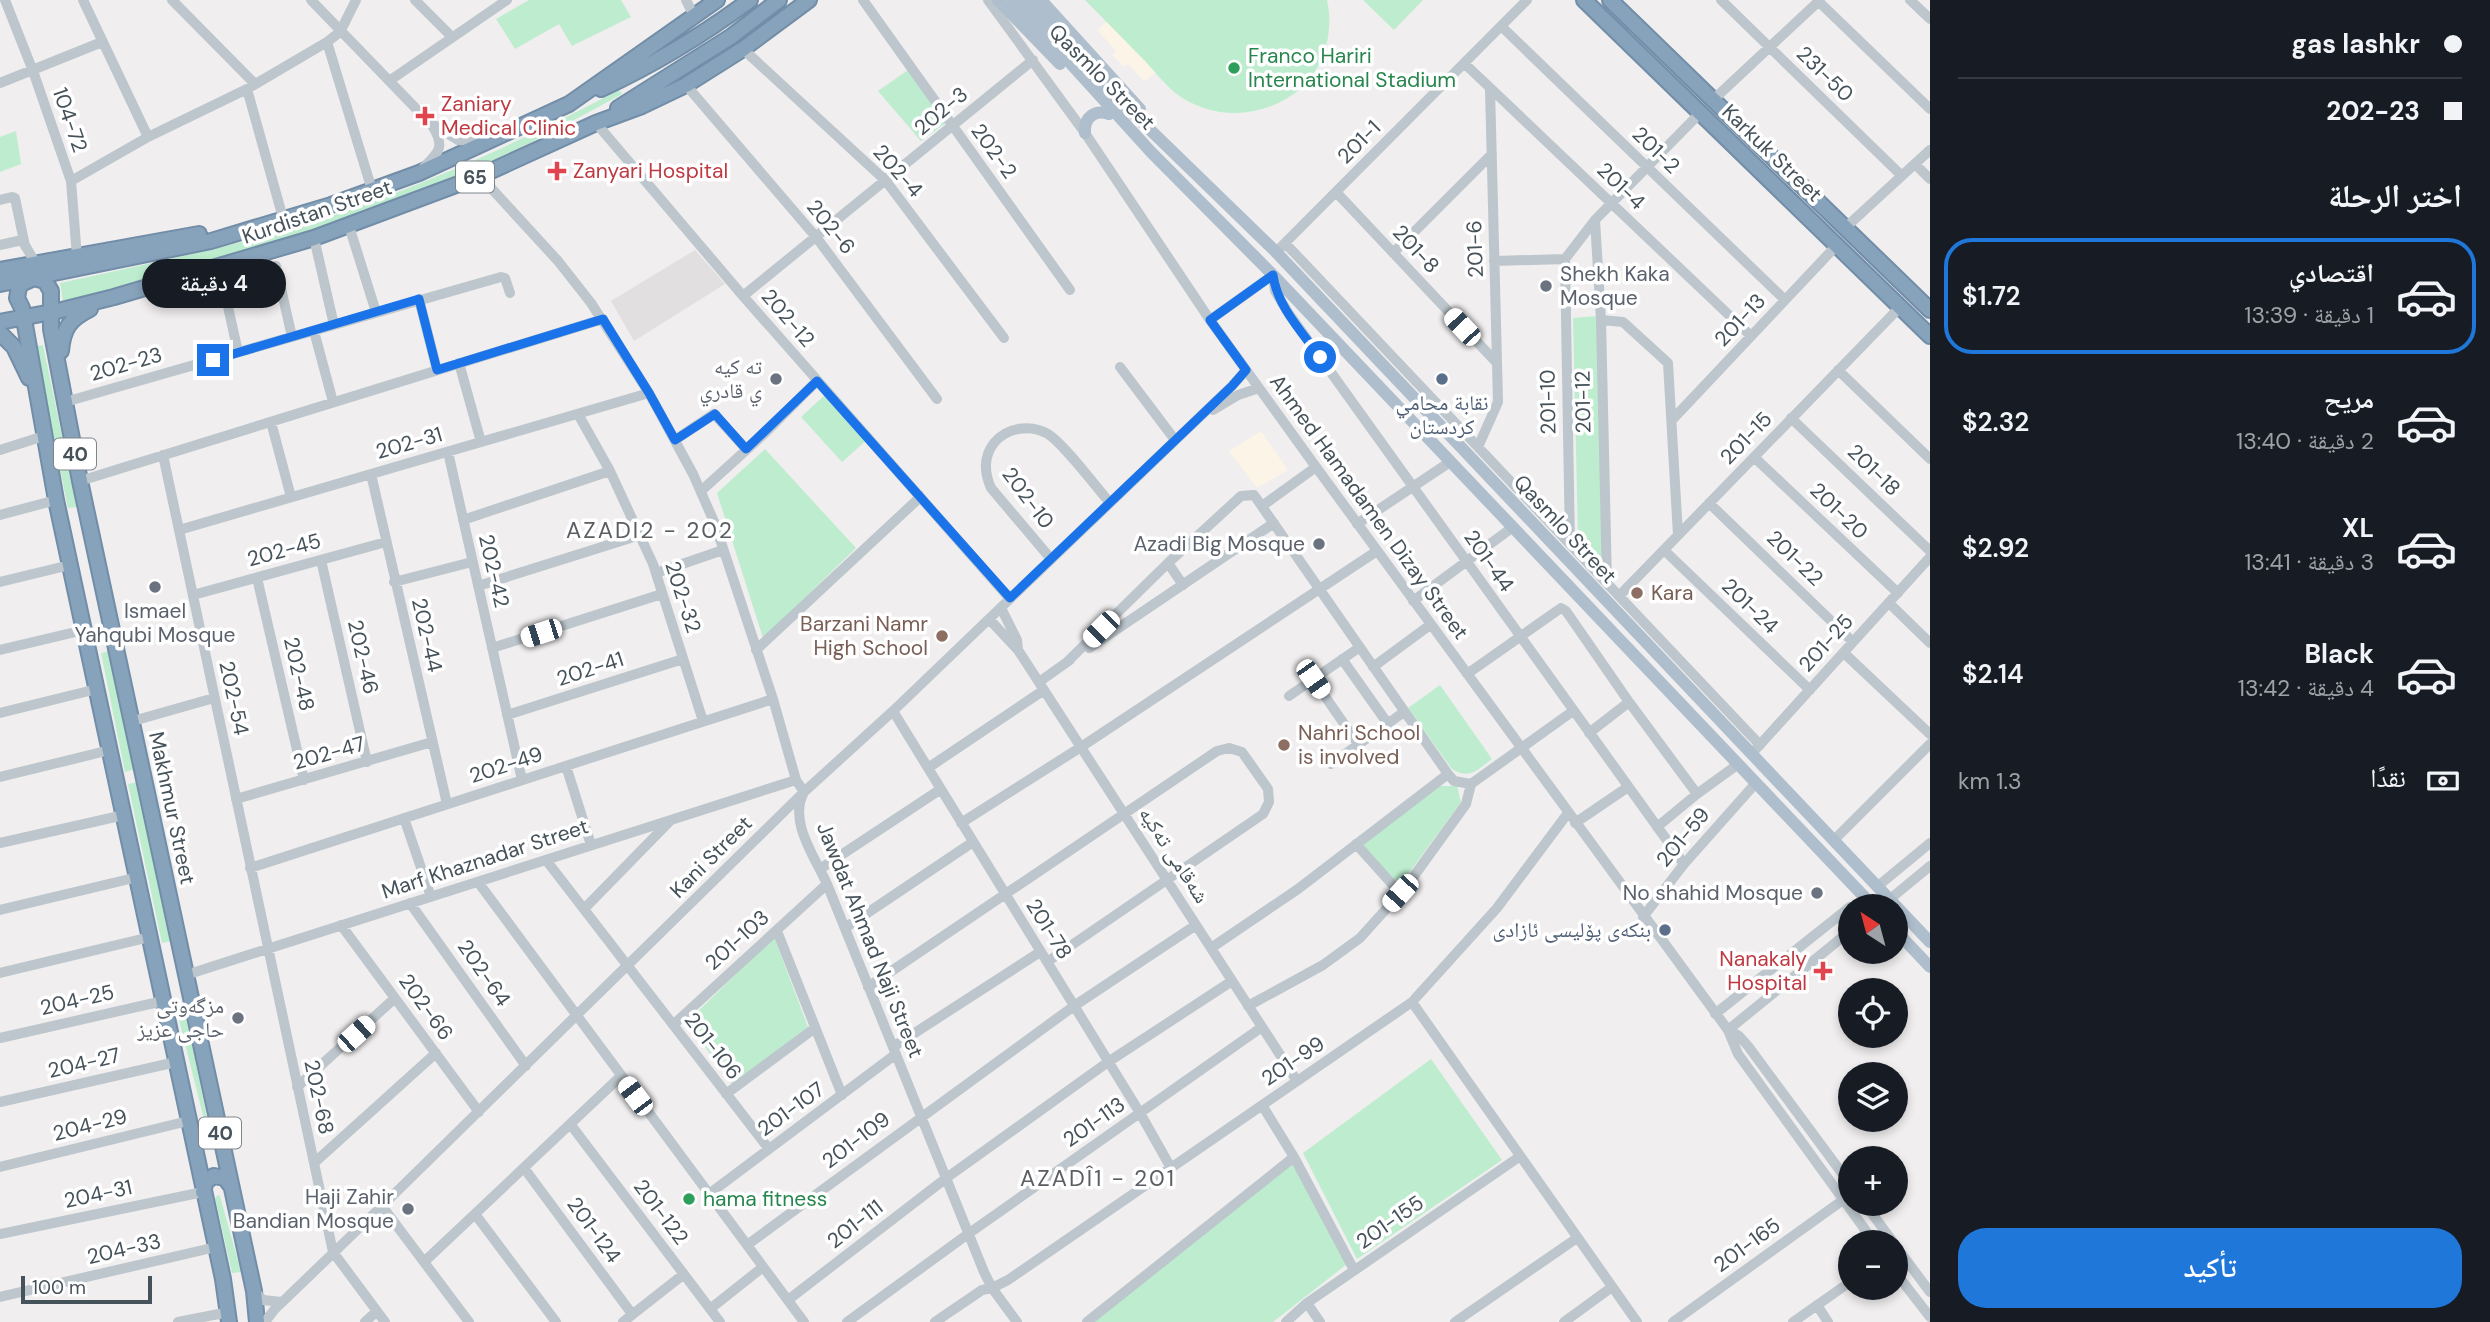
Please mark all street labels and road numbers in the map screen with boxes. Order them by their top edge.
street label: Qasmlo Street [1043,18,1161,136]
street label: 231-50 [1790,40,1860,108]
street label: 202-3 [908,80,974,142]
street label: 104-72 [46,84,94,156]
street label: Karkuk Street [1716,98,1828,208]
street label: 201-1 [1331,114,1387,170]
street label: 202-2 [965,118,1023,184]
street label: 201-2 [1626,120,1686,180]
street label: 202-4 [867,139,929,204]
street label: 201-4 [1591,156,1651,216]
road number: 65 [456,162,494,192]
street label: Kurdistan Street [238,173,396,251]
street label: 202-6 [800,194,862,260]
street label: 201-8 [1386,219,1446,279]
street label: 201-6 [1460,220,1490,278]
street label: 202-12 [755,283,821,353]
street label: 201-13 [1708,287,1772,353]
street label: 202-23 [87,340,165,388]
street label: Ahmed Hamadamen Dizay Street [1263,369,1475,645]
street label: 201-10 [1533,369,1563,435]
street label: 201-12 [1568,370,1598,434]
street label: 201-15 [1714,405,1778,471]
street label: 202-31 [372,420,446,466]
road number: 40 [54,438,96,470]
street label: 201-18 [1841,438,1907,502]
street label: 202-10 [996,461,1060,535]
street label: Qasmlo Street [1507,469,1623,589]
street label: 201-20 [1804,476,1874,546]
street label: 201-44 [1458,524,1521,598]
street label: 201-22 [1761,524,1829,592]
street label: 202-45 [244,527,324,573]
street label: 202-42 [472,532,516,610]
street label: 202-32 [658,557,708,637]
street label: 201-24 [1716,572,1785,640]
street label: 202-44 [405,595,449,675]
street label: 201-25 [1792,608,1860,678]
street label: 202-46 [341,617,385,697]
street label: 202-48 [277,634,321,714]
street label: 202-41 [553,645,627,693]
street label: 202-54 [213,658,256,738]
street label: Makhmur Street [142,729,202,887]
street label: 202-47 [290,729,368,777]
street label: 202-49 [466,740,546,790]
street label: شەقامی تەکیە [1132,801,1216,909]
street label: 201-59 [1650,801,1716,873]
street label: Kani Street [664,810,758,904]
street label: Marf Khaznadar Street [378,812,592,906]
street label: Jawdat Ahmad Naji Street [810,818,930,1062]
street label: 201-78 [1019,893,1079,965]
street label: 201-103 [699,904,775,976]
street label: 202-64 [451,934,517,1012]
street label: 202-66 [392,968,460,1046]
street label: 204-25 [37,978,117,1022]
street label: 201-106 [678,1007,748,1085]
street label: 201-99 [1256,1030,1330,1092]
street label: 204-27 [45,1041,123,1085]
street label: 202-68 [297,1057,341,1137]
street label: 201-107 [752,1075,830,1143]
street label: 201-113 [1057,1091,1131,1153]
street label: 204-29 [50,1102,130,1148]
street label: 201-109 [816,1105,896,1175]
road number: 40 [199,1118,241,1148]
street label: 204-31 [61,1173,135,1215]
street label: 201-122 [627,1174,695,1250]
street label: 201-155 [1351,1189,1429,1255]
street label: 201-124 [561,1191,628,1269]
street label: 201-111 [821,1193,889,1255]
street label: 201-165 [1708,1211,1786,1279]
street label: 204-33 [84,1227,164,1271]

